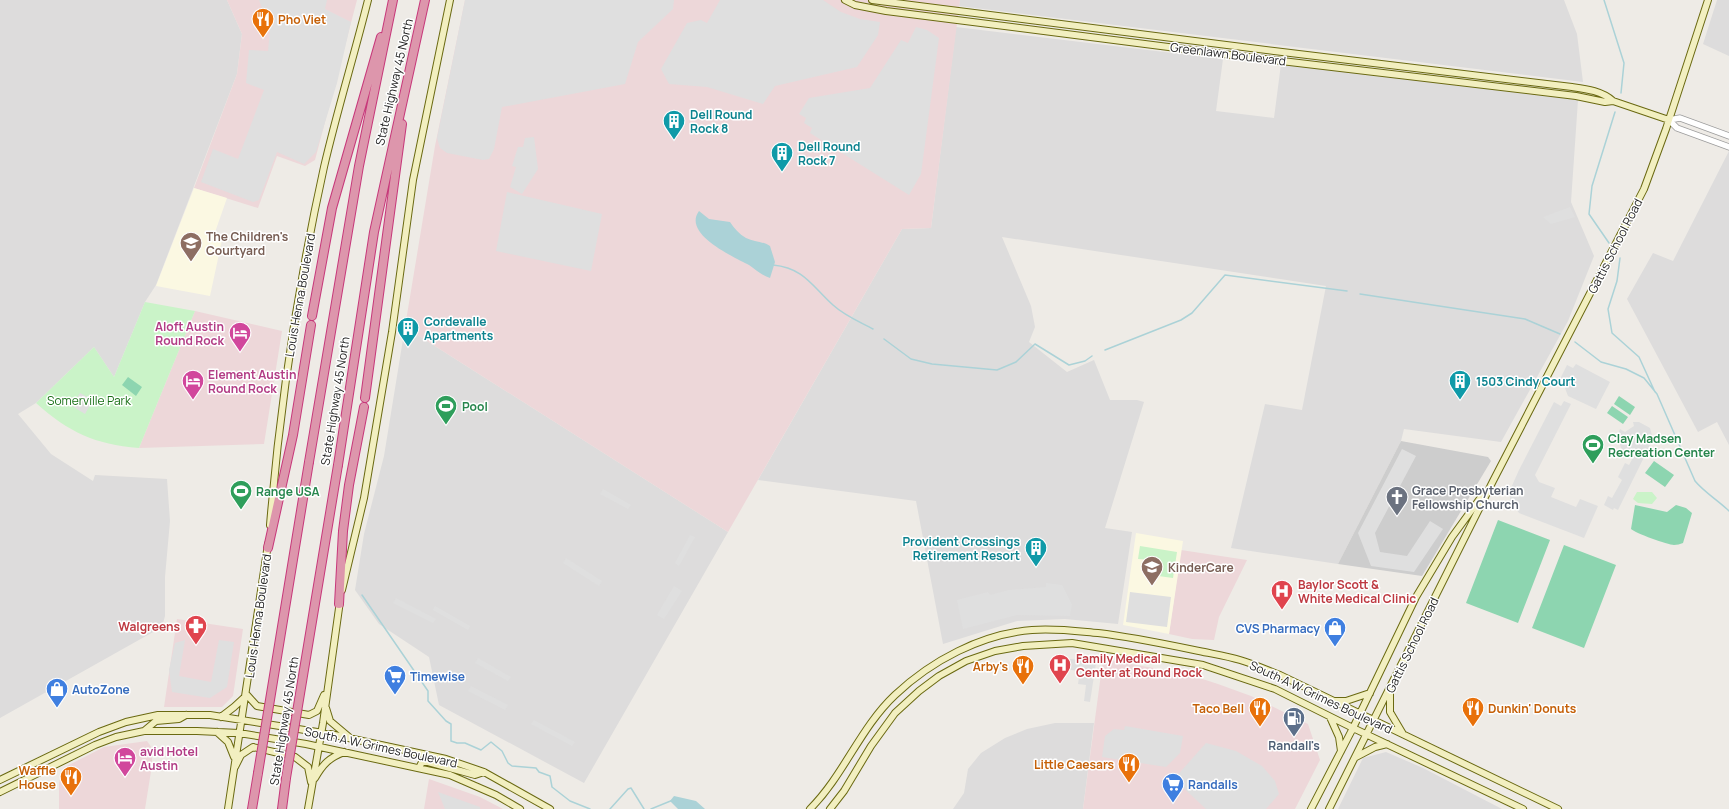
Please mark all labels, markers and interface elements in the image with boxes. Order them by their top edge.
restaurant icon: Pho Viet [250,6,276,39]
place label: Pho Viet [278,11,326,28]
street label: State Highway 45 North [371,17,417,147]
street label: Greenlawn Boulevard [1169,38,1287,70]
place label: Dell Round Rock 8 [690,106,752,137]
building icon: Dell Round Rock 8 [661,108,687,141]
place label: Dell Round Rock 7 [798,138,860,169]
building icon: Dell Round Rock 7 [769,140,795,173]
street label: Gattis School Road [1584,196,1646,296]
place label: The Children's Courtyard [206,228,289,259]
school or university icon: The Children's Courtyard [178,230,204,263]
street label: Louis Henna Boulevard [281,232,319,358]
place label: Cordevalle Apartments [424,313,494,344]
building icon: Cordevalle Apartments [395,315,421,348]
place label: Aloft Austin Round Rock [155,318,225,349]
hotel icon: Aloft Austin Round Rock [227,320,253,353]
street label: State Highway 45 North [316,335,354,467]
place label: Element Austin Round Rock [208,366,296,397]
hotel icon: Element Austin Round Rock [180,368,206,401]
building icon: 1503 Cindy Court [1447,368,1473,401]
place label: 1503 Cindy Court [1476,373,1575,390]
park label: Somerville Park [47,392,132,409]
sports icon: Pool [433,393,459,426]
place label: Pool [462,398,488,415]
place label: Clay Madsen Recreation Center [1608,430,1715,461]
sports icon: Clay Madsen Recreation Center [1580,432,1606,465]
sports icon: Range USA [228,478,254,511]
place label: Grace Presbyterian Fellowship Church [1412,482,1524,513]
place label: Range USA [256,483,320,500]
church icon: Grace Presbyterian Fellowship Church [1384,484,1410,517]
place label: Provident Crossings Retirement Resort [902,533,1020,564]
building icon: Provident Crossings Retirement Resort [1023,535,1049,568]
street label: Louis Henna Boulevard [241,553,275,679]
school or university icon: KinderCare [1139,554,1165,587]
place label: KinderCare [1168,559,1234,576]
place label: Baylor Scott & White Medical Clinic [1298,576,1416,607]
hospital icon: Baylor Scott & White Medical Clinic [1269,578,1295,611]
street label: Gattis School Road [1381,594,1443,696]
pharmacy icon: Walgreens [183,613,209,646]
shop icon: CVS Pharmacy [1322,615,1348,648]
place label: Walgreens [118,618,180,635]
place label: CVS Pharmacy [1236,620,1320,637]
place label: Family Medical Center at Round Rock [1076,650,1202,681]
hospital icon: Family Medical Center at Round Rock [1047,652,1073,685]
restaurant icon: Arby's [1010,653,1036,686]
street label: State Highway 45 North [265,655,303,787]
street label: South A W Grimes Boulevard [1247,656,1395,738]
place label: Arby's [973,658,1008,675]
supermarket icon: Timewise [382,663,408,696]
place label: Timewise [410,668,465,685]
shop icon: AutoZone [44,676,70,709]
place label: AutoZone [72,681,130,698]
restaurant icon: Taco Bell [1247,695,1273,728]
restaurant icon: Dunkin' Donuts [1460,695,1486,728]
place label: Taco Bell [1193,700,1244,717]
place label: Dunkin' Donuts [1488,700,1577,717]
fuel station icon: Randall's [1281,705,1307,738]
street label: South A W Grimes Boulevard [303,722,459,772]
place label: Randall's [1268,737,1320,754]
place label: avid Hotel Austin [140,743,198,774]
hotel icon: avid Hotel Austin [112,745,138,778]
restaurant icon: Little Caesars [1116,751,1142,784]
place label: Little Caesars [1034,756,1115,773]
place label: Waffle House [18,762,56,793]
restaurant icon: Waffle House [58,764,84,797]
supermarket icon: Randalls [1160,771,1186,804]
place label: Randalls [1188,776,1238,793]

